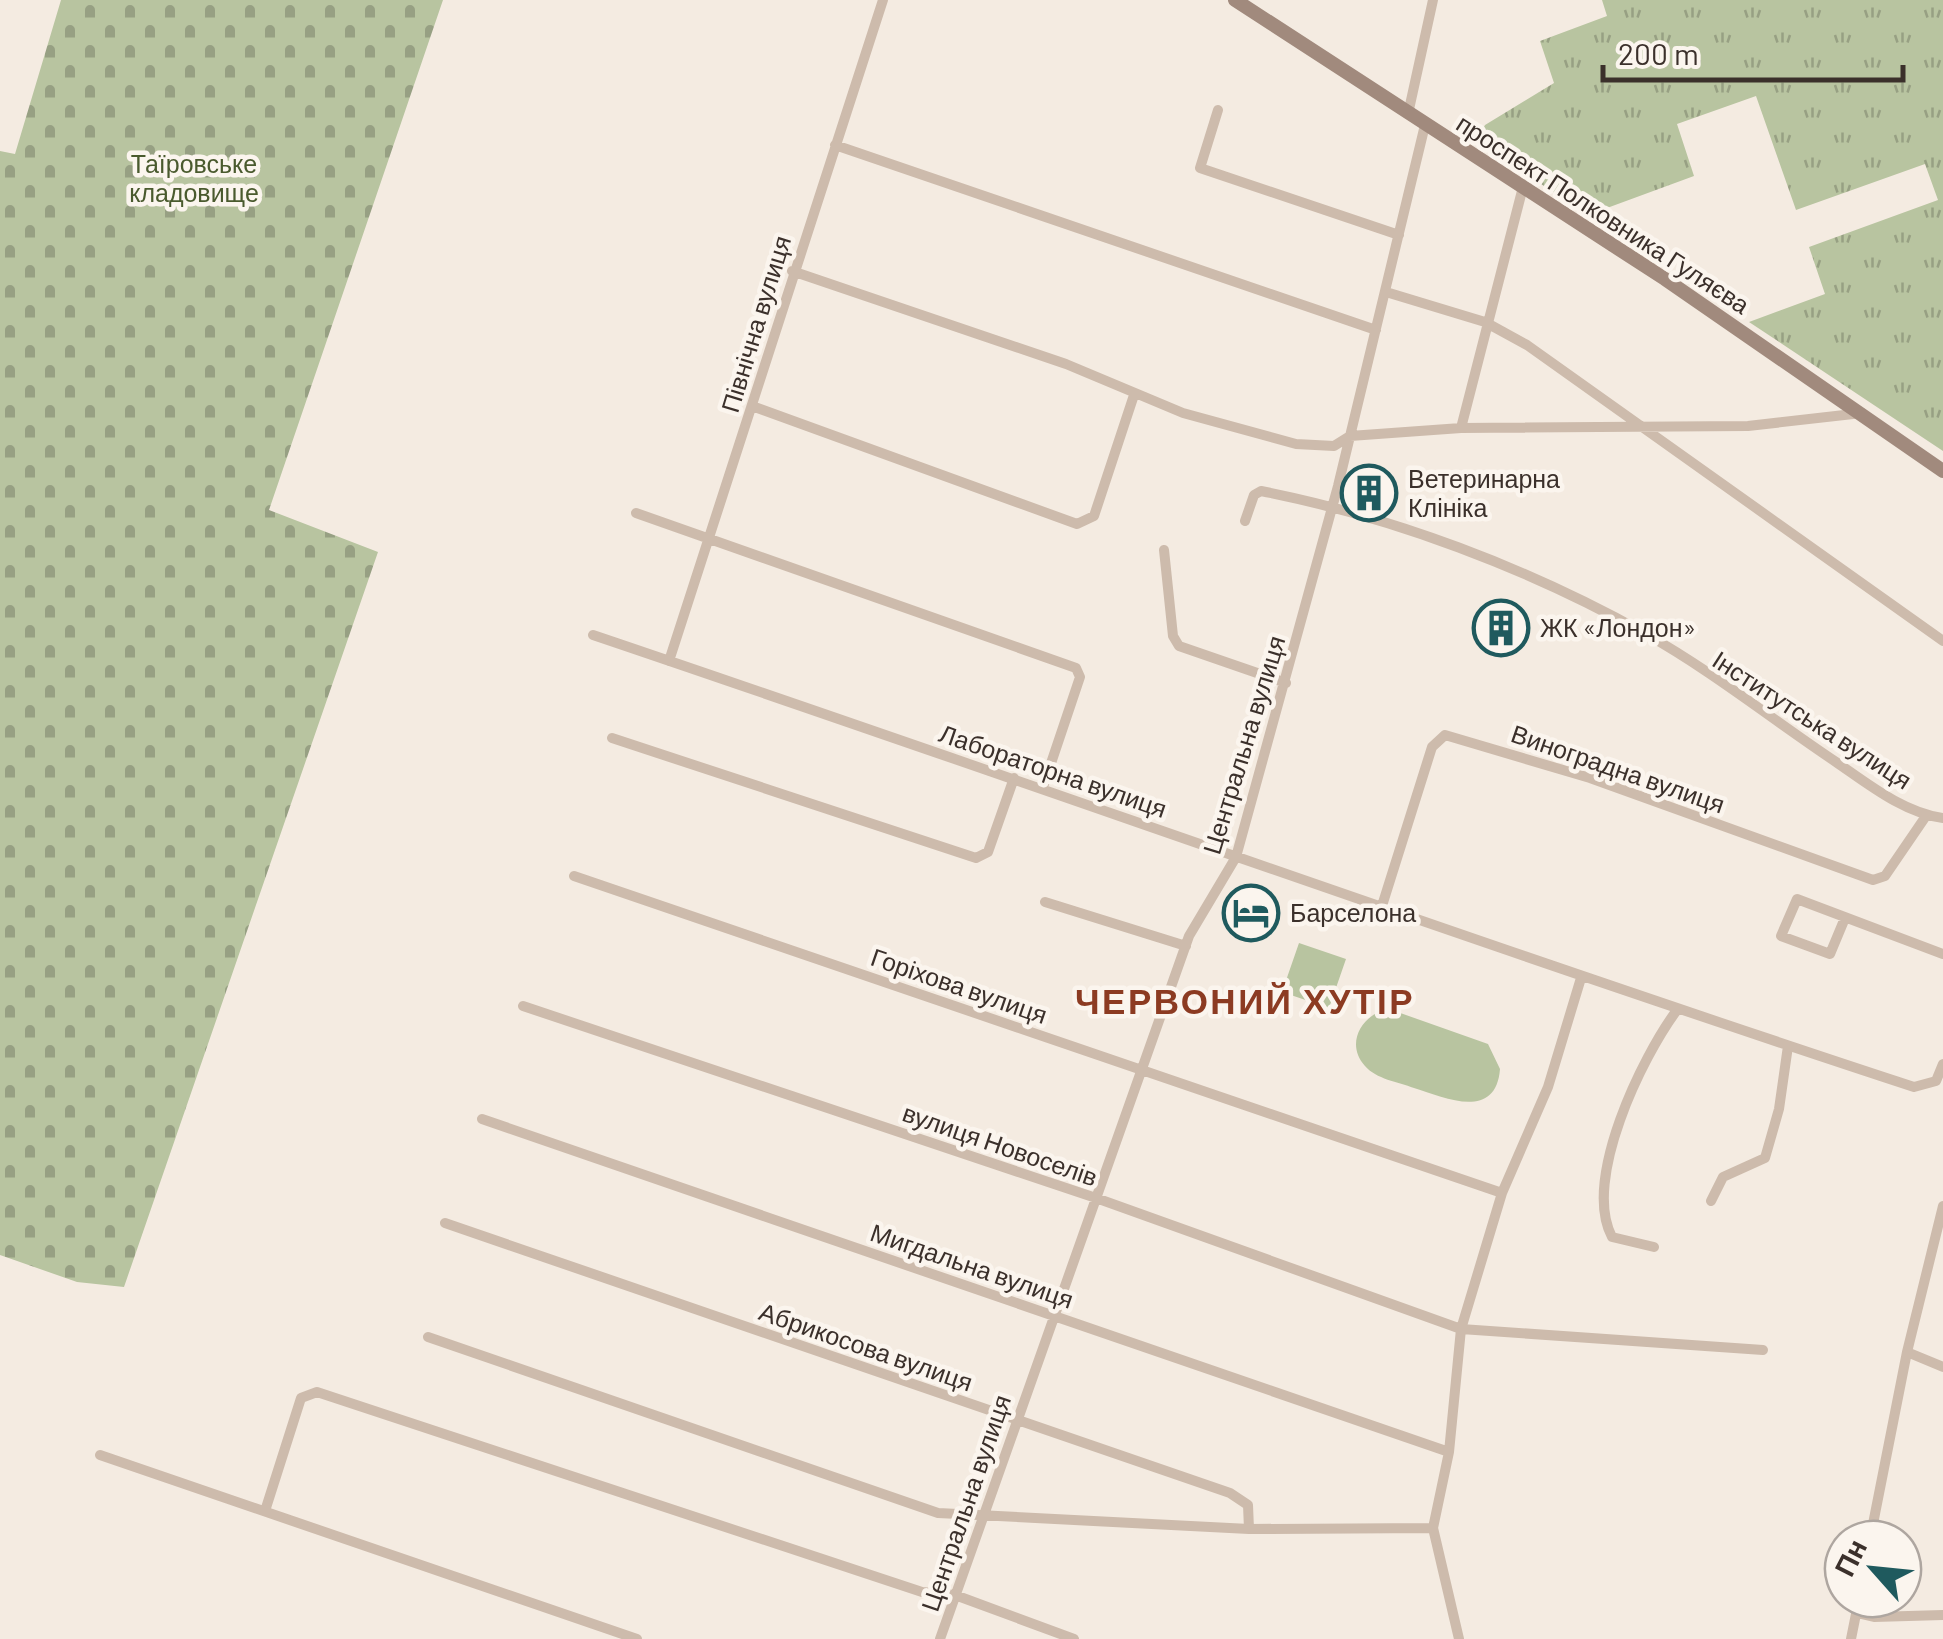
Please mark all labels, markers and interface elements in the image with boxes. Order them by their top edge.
scale bar [1603,20,1903,82]
text: 200 m [1618,35,1699,71]
street label: проспект Полковника Гуляєва [1452,107,1756,319]
park label: Таїровське кладовище [129,148,259,207]
street label: Північна вулиця [714,232,796,416]
building icon: Ветеринарна Клініка [1339,463,1399,523]
place label: Ветеринарна Клініка [1408,463,1560,522]
building icon: ЖК «Лондон» [1471,598,1531,658]
place label: ЖК «Лондон» [1540,612,1696,642]
street label: Центральна вулиця [1196,632,1291,858]
street label: Інститутська вулиця [1707,644,1918,795]
street label: Лабораторна вулиця [936,717,1171,823]
street label: Виноградна вулиця [1508,717,1729,819]
hotel icon: Барселона [1221,883,1281,943]
place label: Барселона [1290,897,1416,927]
street label: Горіхова вулиця [867,941,1051,1029]
district label: ЧЕРВОНИЙ ХУТІР [1075,979,1415,1021]
street label: вулиця Новоселів [899,1097,1102,1191]
street label: Мигдальна вулиця [867,1216,1078,1314]
street label: Абрикосова вулиця [756,1295,977,1397]
street label: Центральна вулиця [914,1391,1016,1615]
north arrow [1823,1519,1923,1619]
text: Пн [1826,1533,1873,1581]

